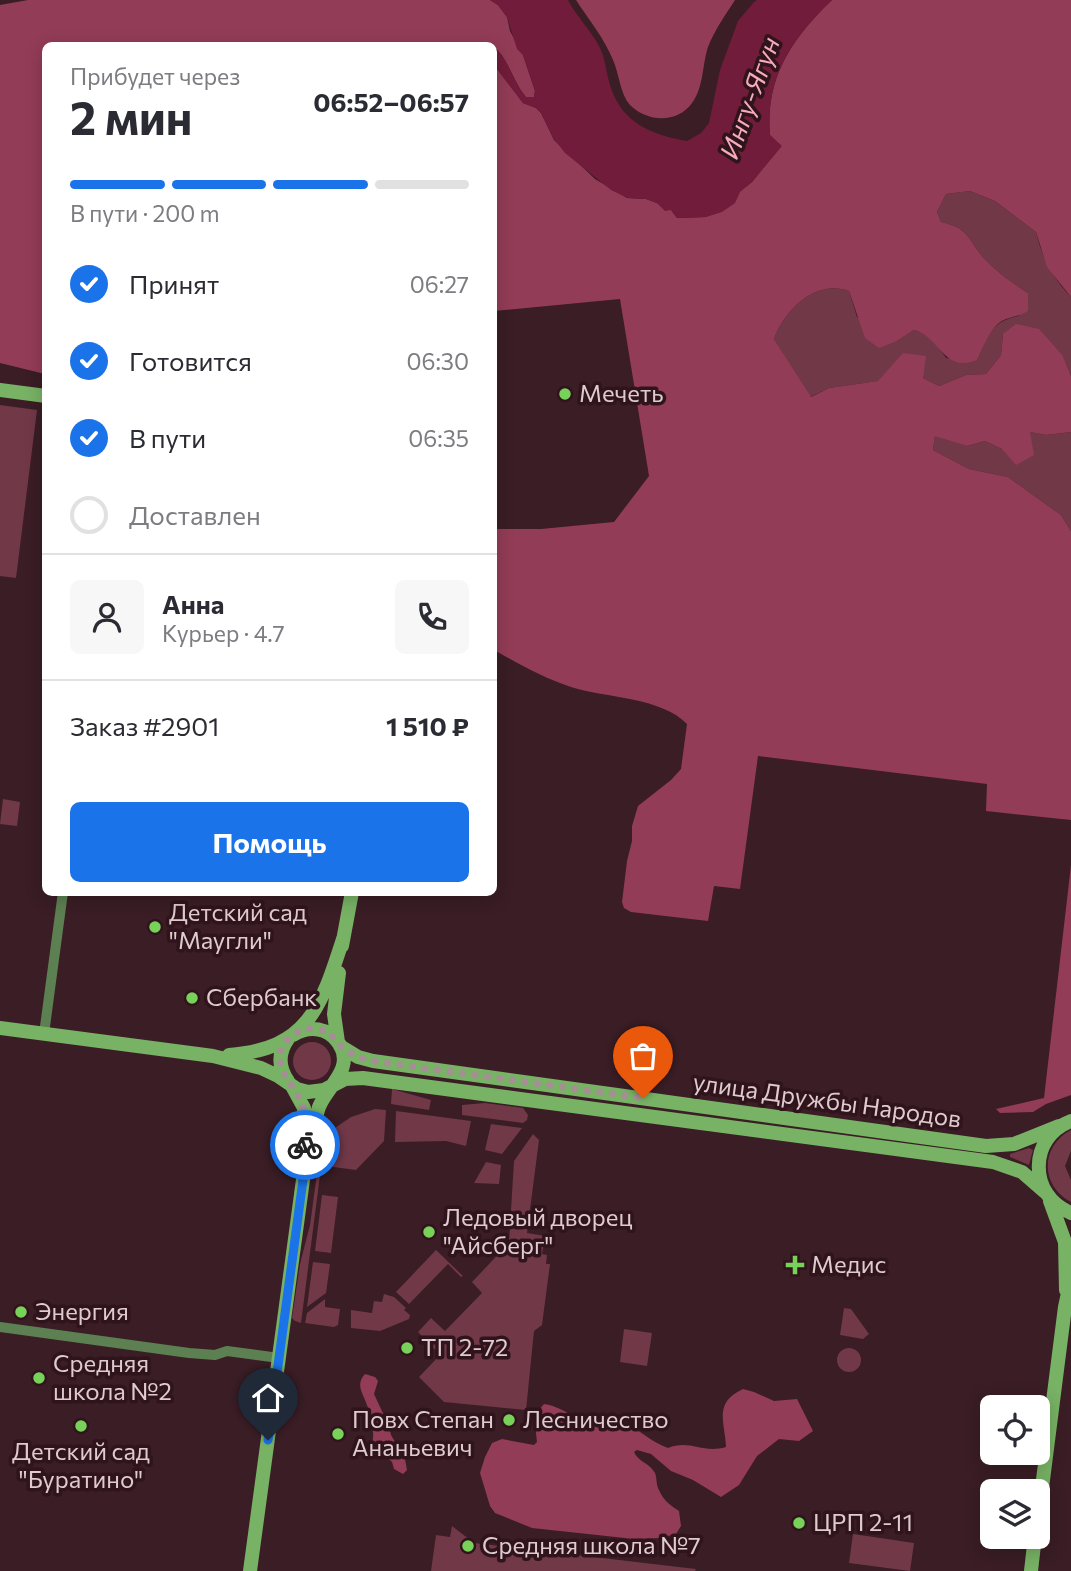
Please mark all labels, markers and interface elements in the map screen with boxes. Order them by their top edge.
water label: Ингу-Ягун [712,32,785,163]
text: Прибудет через [70,62,240,90]
text: 06:52–06:57 [313,86,469,117]
text: 2 мин [70,88,192,144]
text: В пути · 200 m [70,199,220,227]
icon: check [70,265,108,303]
text: Принят [129,268,219,299]
text: 06:27 [410,270,469,298]
icon: check [70,342,108,380]
text: Готовится [129,345,252,376]
text: 06:30 [406,347,469,375]
place label: Мечеть [579,378,664,407]
marker: Мечеть [557,386,573,402]
icon: check [70,419,108,457]
text: В пути [129,422,206,453]
text: 06:35 [408,424,469,452]
text: Доставлен [129,499,261,530]
button: person [70,580,144,654]
button: phone [395,580,469,654]
text: Анна [162,588,224,619]
text: Курьер · 4.7 [162,619,285,647]
text: Заказ #2901 [70,710,219,741]
text: 1 510 ₽ [386,710,469,741]
button: Помощь [70,802,469,882]
place label: Детский сад "Маугли" [169,897,307,954]
marker: Детский сад "Маугли" [147,919,163,935]
place label: Сбербанк [206,982,317,1011]
marker: Сбербанк [184,990,200,1006]
pin [613,1026,673,1098]
icon: bag [624,1037,662,1075]
street label: улица Дружбы Народов [691,1066,963,1133]
courier [270,1110,340,1180]
icon: bike [286,1126,324,1164]
place label: Ледовый дворец "Айсберг" [443,1202,632,1259]
marker: Ледовый дворец "Айсберг" [421,1224,437,1240]
place label: Медис [811,1249,886,1278]
marker: Медис [785,1255,805,1275]
place label: Энергия [35,1296,129,1325]
marker: Энергия [13,1304,29,1320]
place label: ТП 2-72 [421,1332,508,1361]
marker: ТП 2-72 [399,1340,415,1356]
place label: Средняя школа №2 [53,1348,172,1405]
pin [238,1368,298,1440]
marker: Средняя школа №2 [31,1370,47,1386]
icon: home [249,1379,287,1417]
map controls [980,1395,1050,1549]
button: locate [980,1395,1050,1465]
place label: Повх Степан Ананьевич [352,1404,494,1461]
place label: Лесничество [523,1404,669,1433]
marker: Лесничество [501,1412,517,1428]
marker: Детский сад "Буратино" [73,1418,89,1434]
marker: Повх Степан Ананьевич [330,1426,346,1442]
place label: Детский сад "Буратино" [12,1436,150,1493]
button: layers [980,1479,1050,1549]
place label: ЦРП 2-11 [813,1507,913,1536]
marker: ЦРП 2-11 [791,1515,807,1531]
place label: Средняя школа №7 [482,1530,701,1559]
marker: Средняя школа №7 [460,1538,476,1554]

